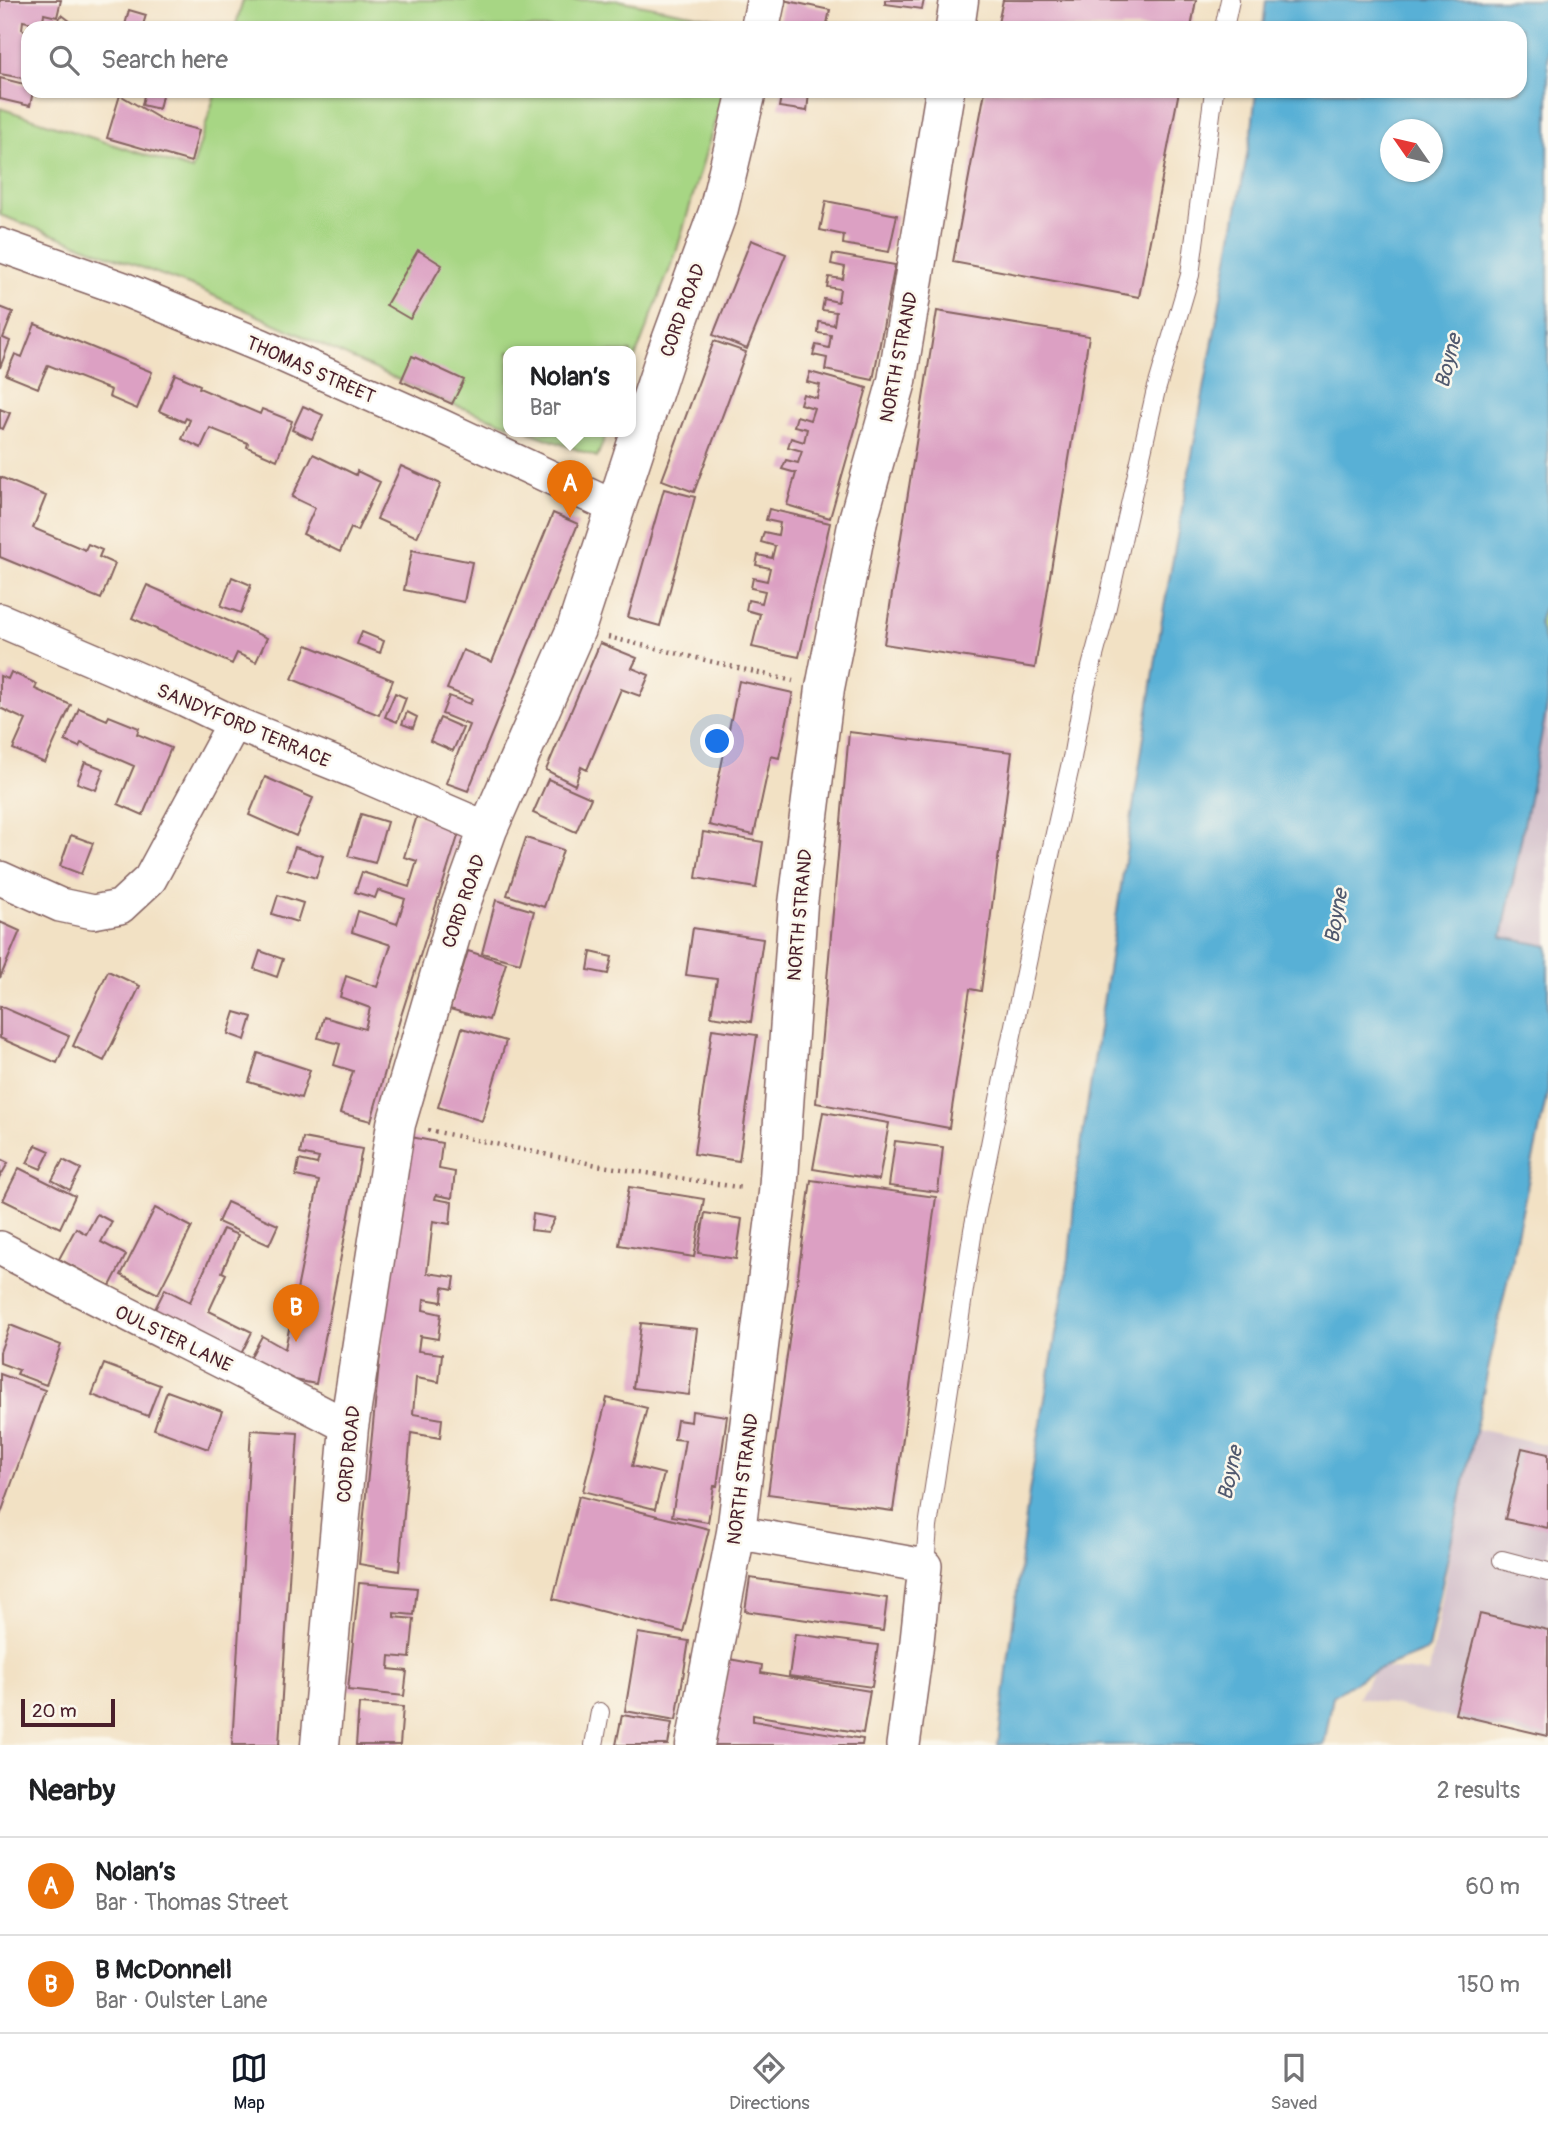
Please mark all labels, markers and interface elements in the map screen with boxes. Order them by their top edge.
search box [21,21,1527,98]
icon: search [45,41,83,79]
text: Search here [101,44,228,76]
north arrow [1380,119,1443,182]
street label: CORD ROAD [655,260,711,360]
street label: NORTH STRAND [875,290,923,424]
water label: Boyne [1429,329,1469,391]
street label: THOMAS STREET [242,331,379,409]
popup [503,346,636,437]
text: Nolan’s [529,361,610,393]
text: Bar [529,393,561,422]
pin: A [547,460,593,518]
street label: SANDYFORD TERRACE [153,679,334,773]
your location [700,724,734,758]
street label: NORTH STRAND [782,848,818,982]
street label: CORD ROAD [437,851,491,951]
water label: Boyne [1318,884,1355,945]
pin: B [273,1284,319,1342]
street label: OULSTER LANE [111,1300,236,1378]
street label: CORD ROAD [332,1404,366,1504]
street label: NORTH STRAND [722,1412,764,1546]
water label: Boyne [1212,1441,1250,1503]
scale bar [21,1696,116,1728]
text: 20 m [32,1699,77,1723]
text: Nearby [28,1772,115,1809]
text: 2 results [1437,1776,1520,1805]
text: Nolan’s [95,1856,175,1888]
text: A [44,1872,58,1901]
text: 60 m [1465,1872,1520,1901]
text: Bar · Thomas Street [95,1888,288,1917]
text: B McDonnell [95,1954,232,1986]
text: B [44,1970,58,1999]
text: 150 m [1457,1970,1520,1999]
text: Bar · Oulster Lane [95,1986,267,2015]
tab: Map [230,2049,268,2115]
tab: Directions [729,2049,810,2115]
tab: Saved [1270,2049,1318,2115]

